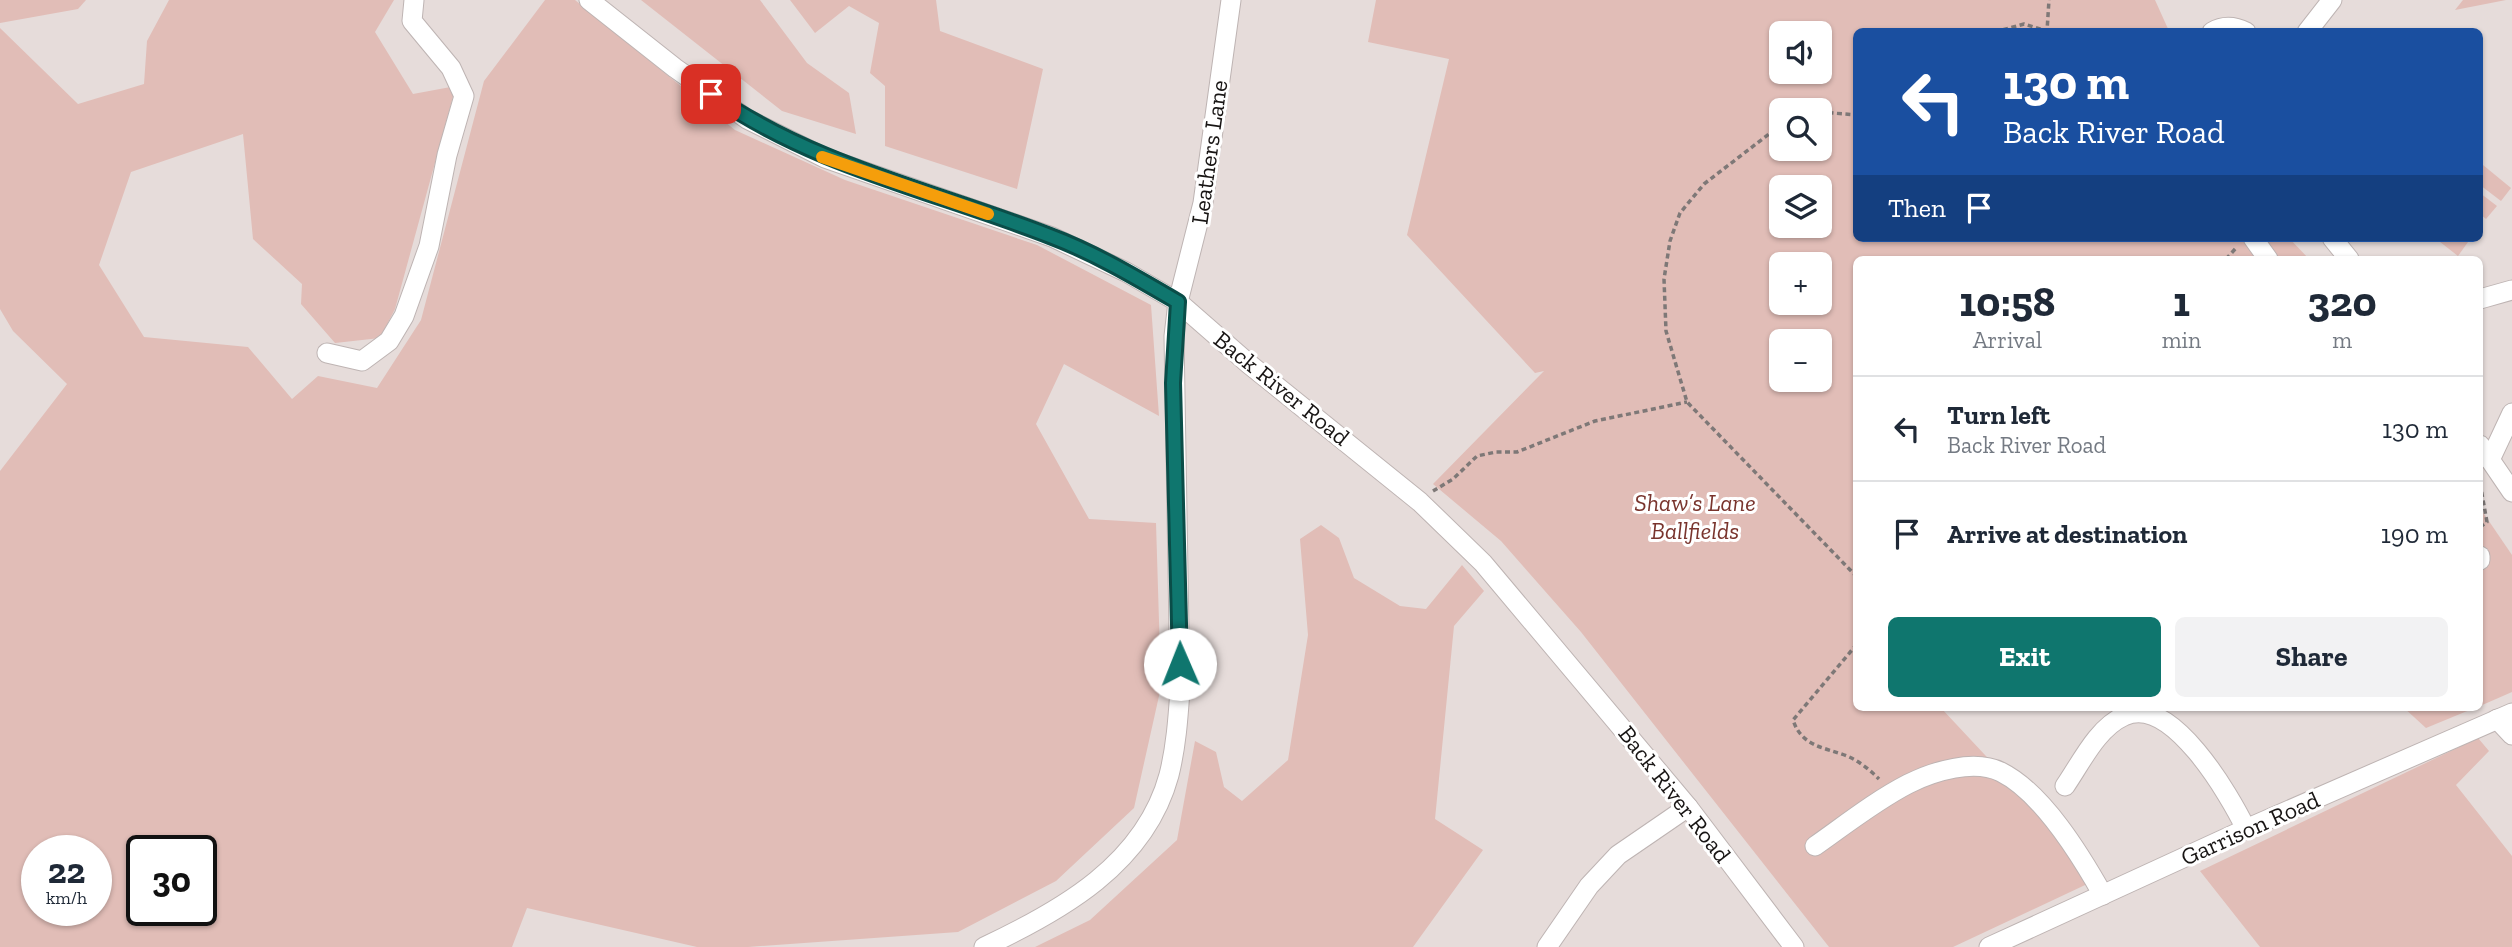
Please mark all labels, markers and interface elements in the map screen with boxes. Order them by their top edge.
map controls [1769,21,1832,392]
button: sound [1769,21,1832,84]
text: 130 m [2003,53,2129,112]
icon: left [1888,56,1979,147]
pin [681,64,741,124]
icon: arrive [692,75,730,113]
street label: Leathers Lane [1185,78,1233,226]
button: search [1769,98,1832,161]
text: Back River Road [2003,113,2225,151]
button: layers [1769,175,1832,238]
icon: arrive [1960,189,1998,227]
text: Then [1888,192,1946,224]
button: + [1769,252,1832,315]
text: 10:58 [1959,276,2055,327]
text: 1 [2173,276,2190,327]
text: 320 [2308,276,2377,327]
street label: Back River Road [1208,324,1356,452]
text: Arrival [1973,326,2042,354]
text: min [2162,326,2201,354]
text: m [2332,326,2352,354]
button: − [1769,329,1832,392]
text: Turn left [1947,399,2050,431]
icon: left [1888,410,1926,448]
text: 130 m [2382,413,2448,445]
text: Back River Road [1947,431,2106,459]
park label: Shaw’s Lane Ballfields [1634,488,1756,545]
icon: arrive [1888,515,1926,553]
text: Arrive at destination [1947,518,2187,550]
text: 190 m [2381,518,2448,550]
button: Exit [1888,617,2161,697]
button: Share [2175,617,2448,697]
position arrow [1143,627,1217,701]
street label: Back River Road [1612,720,1738,868]
street label: Garrison Road [2176,785,2324,871]
speed limit sign: 30 [126,835,217,926]
text: 22 [48,850,85,892]
text: km/h [46,887,87,909]

